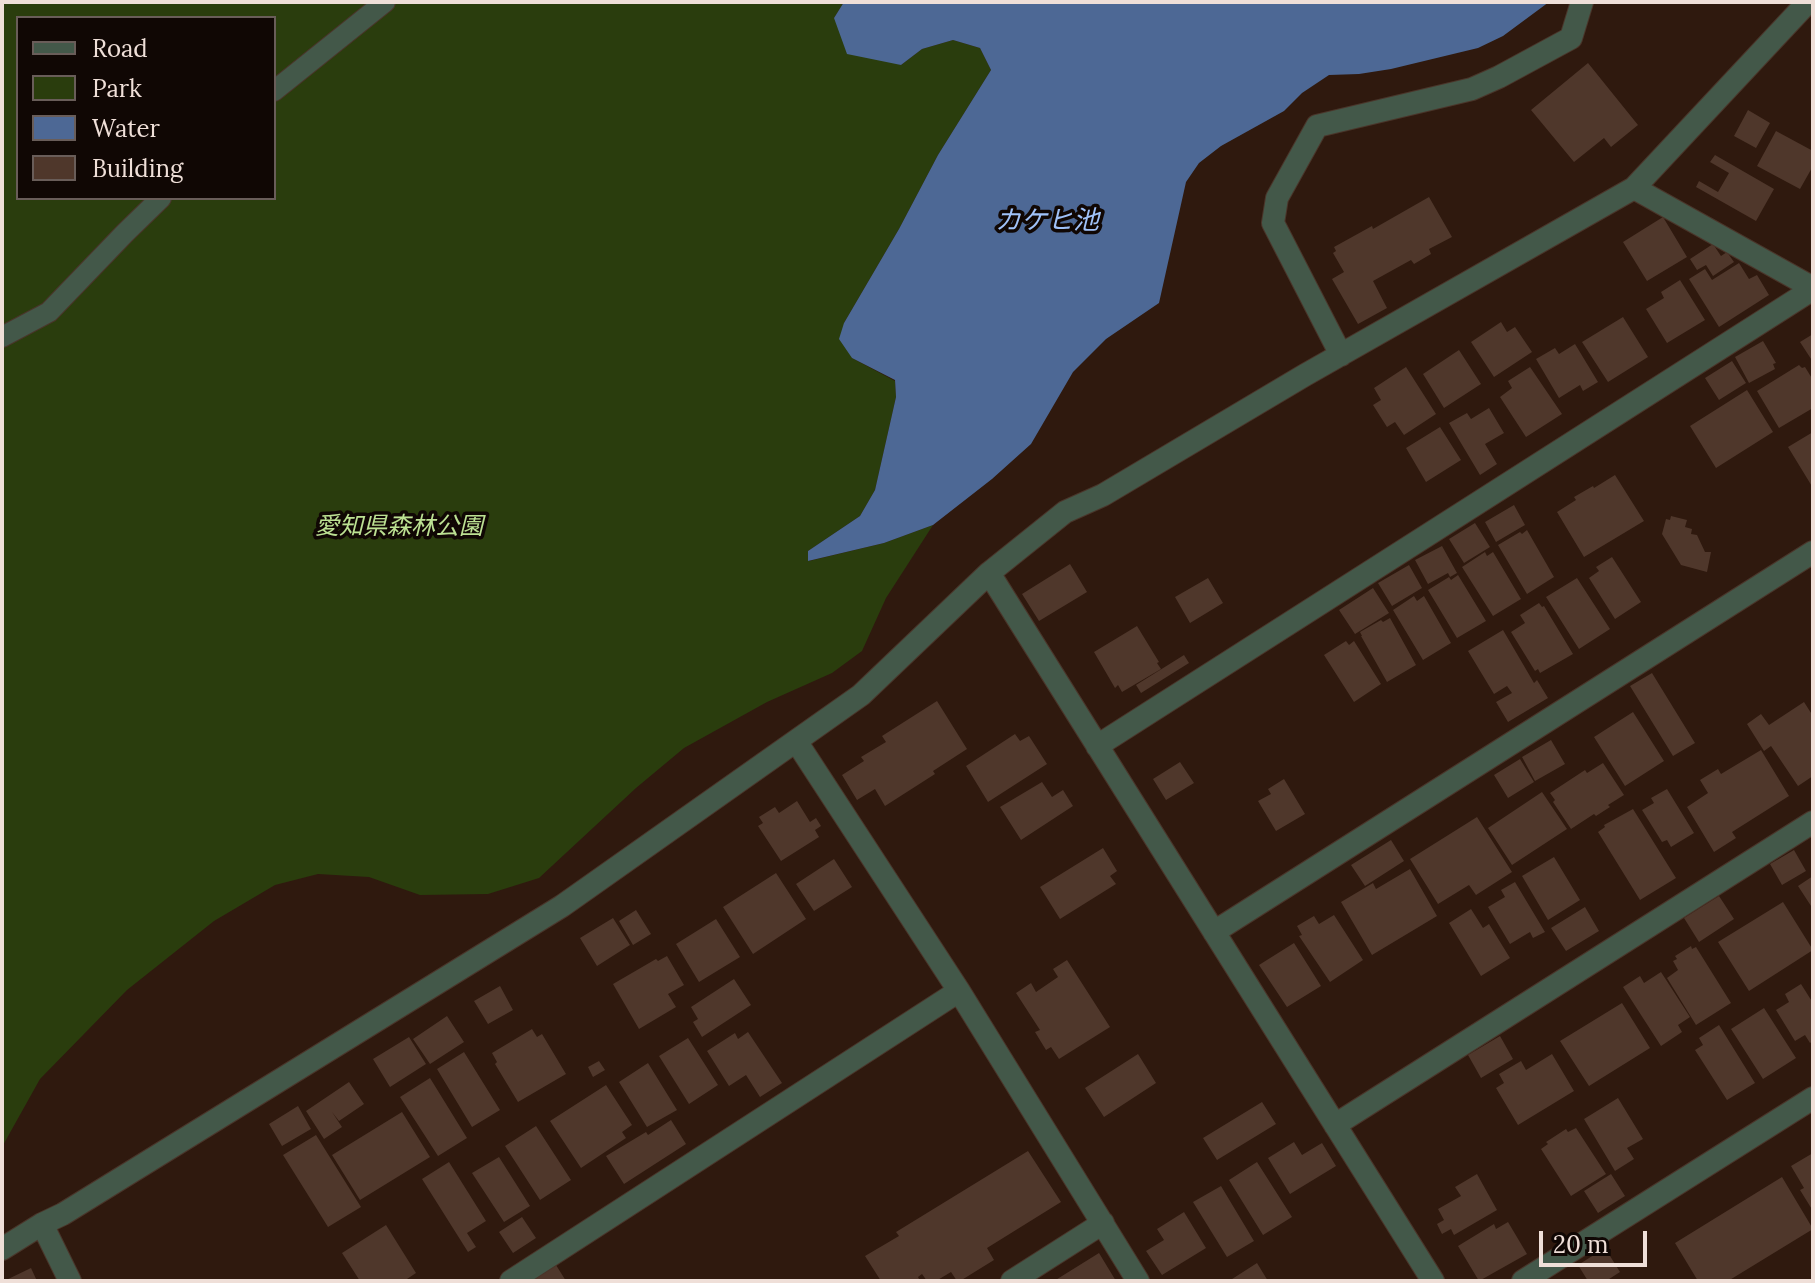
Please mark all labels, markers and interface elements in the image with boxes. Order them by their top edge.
legend [16,16,276,200]
text: Road [92,33,148,64]
text: Park [92,73,142,104]
text: Water [92,113,160,144]
text: Building [92,153,183,184]
water label: カケヒ池 [995,206,1099,238]
park label: 愛知県森林公園 [315,513,483,541]
scale bar [1543,1215,1651,1265]
text: 20 m [1553,1229,1609,1260]

